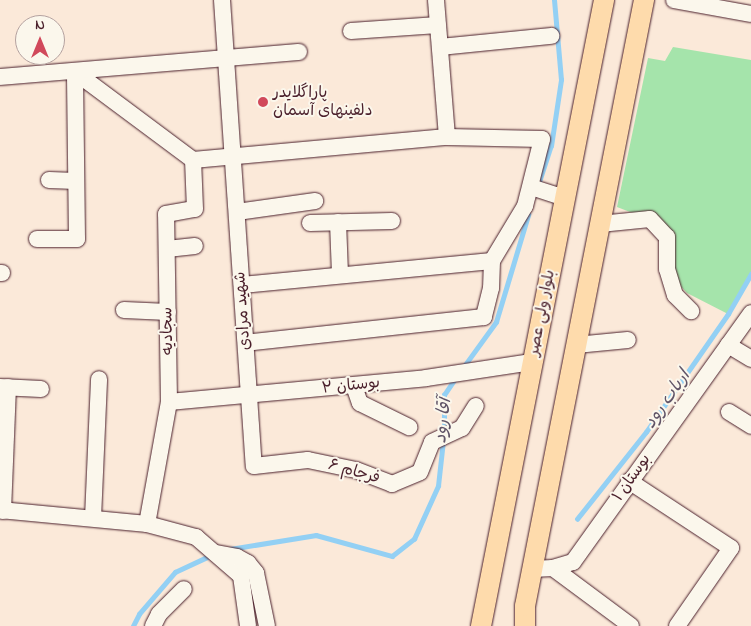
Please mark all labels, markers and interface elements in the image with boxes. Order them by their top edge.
north arrow [15,15,65,65]
text: N [35,15,45,36]
place label: پاراگلایدر دلفینهای آسمان [273,83,372,121]
marker: پاراگلایدر دلفینهای آسمان [257,96,269,108]
street label: بلوار ولی عصر [524,268,560,358]
street label: شهید مرادی [231,271,255,351]
street label: سجادیه [158,307,178,355]
water label: ارباب رود [640,367,696,433]
street label: بوستان ۲ [321,373,381,399]
water label: آقا رود [431,397,457,445]
street label: بوستان ۱ [609,451,655,505]
street label: فرجام ۶ [326,455,382,489]

